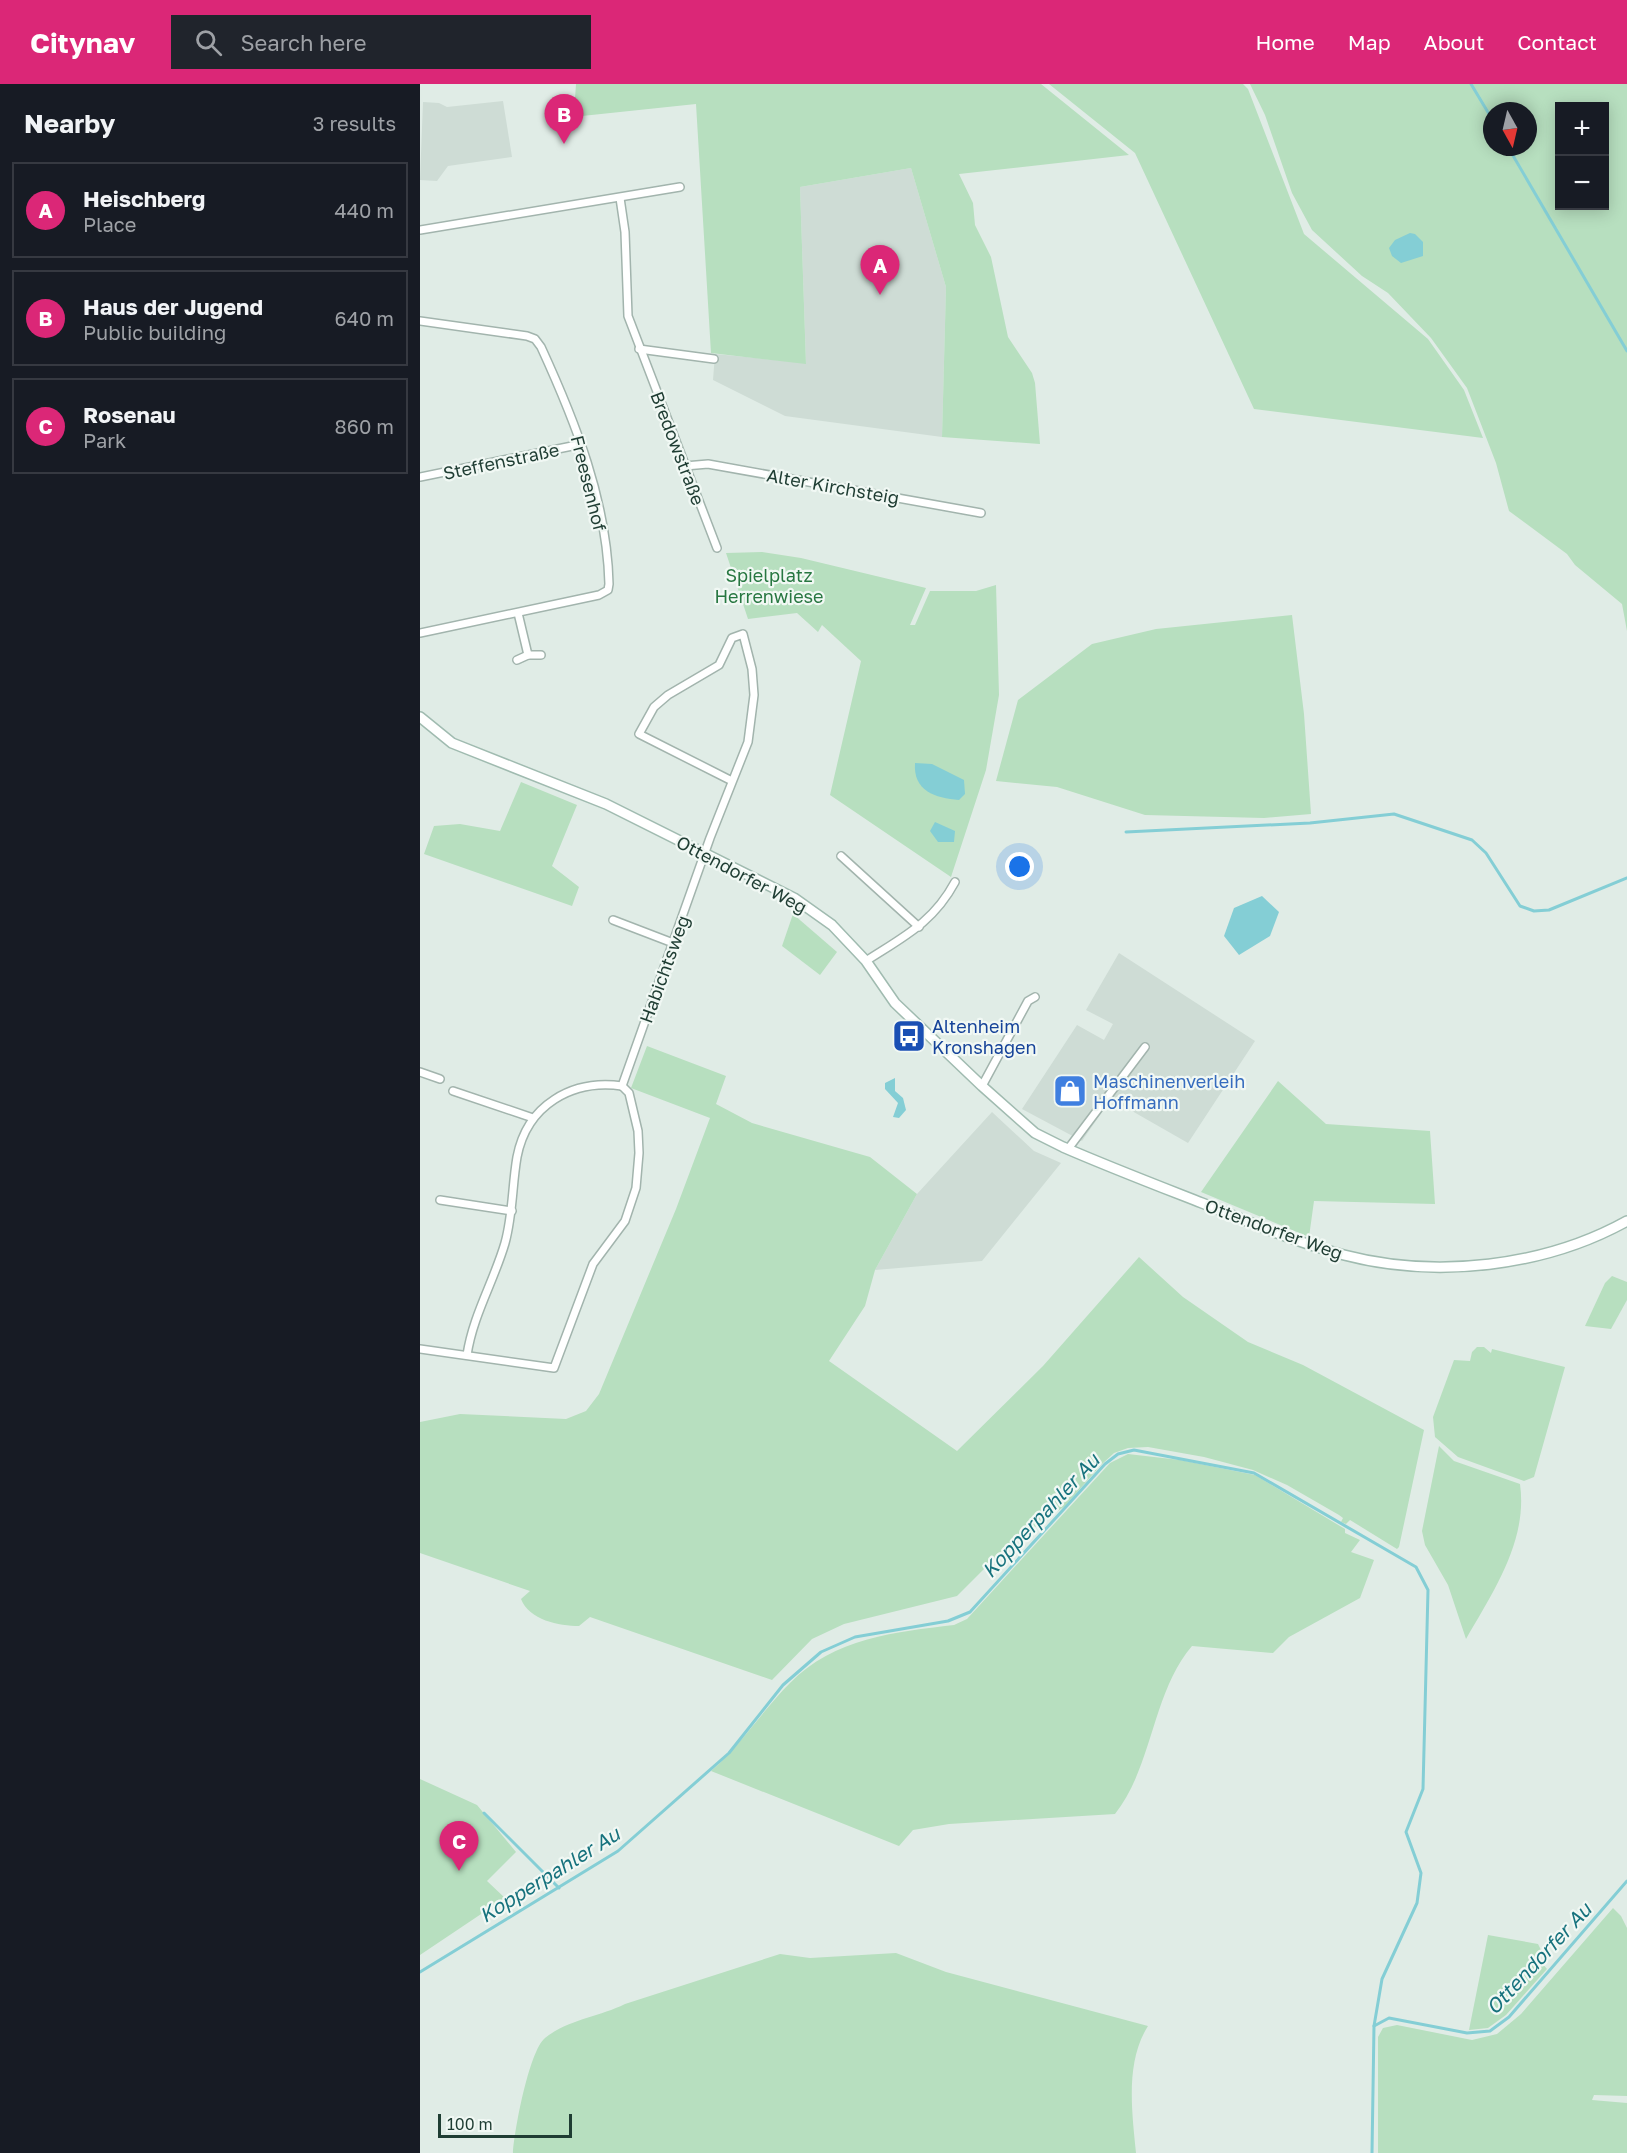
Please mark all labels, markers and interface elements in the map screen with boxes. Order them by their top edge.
search box [171,15,591,69]
text: Citynav [30,26,135,59]
icon: search [192,26,225,59]
text: Search here [240,29,366,56]
text: Home [1255,29,1315,55]
text: Map [1348,29,1391,55]
text: About [1424,29,1484,55]
text: Contact [1517,29,1597,55]
pin: B [544,94,584,144]
north arrow [1483,102,1537,156]
map controls [1555,102,1609,210]
button: + [1555,102,1609,156]
text: Nearby [24,108,115,139]
text: 3 results [313,111,396,135]
button: − [1555,156,1609,210]
text: Heischberg [83,185,205,212]
text: A [38,198,53,222]
text: 440 m [335,198,394,222]
text: Place [83,212,136,236]
pin: A [860,246,900,295]
text: Haus der Jugend [83,293,263,320]
text: B [38,306,53,330]
text: 640 m [335,306,394,330]
text: Public building [83,320,226,344]
street label: Bredowstraße [646,388,710,508]
text: Rosenau [83,401,176,428]
text: C [38,414,53,438]
text: 860 m [335,414,394,438]
text: Park [83,428,126,452]
street label: Freesenhof [567,433,612,533]
street label: Steffenstraße [441,438,561,484]
street label: Alter Kirchsteig [765,464,901,508]
park label: Spielplatz Herrenwiese [714,564,824,607]
street label: Ottendorfer Weg [673,830,811,918]
your location [1005,852,1034,881]
street label: Habichtsweg [634,912,694,1026]
place label: Altenheim Kronshagen [932,1015,1037,1058]
bus stop icon: Altenheim Kronshagen [891,1018,927,1054]
place label: Maschinenverleih Hoffmann [1093,1070,1245,1113]
shop icon: Maschinenverleih Hoffmann [1052,1073,1088,1109]
street label: Ottendorfer Weg [1202,1194,1346,1264]
water label: Kopperpahler Au [976,1447,1105,1582]
water label: Kopperpahler Au [474,1820,625,1927]
pin: C [440,1822,478,1871]
water label: Ottendorfer Au [1480,1896,1597,2019]
scale bar [438,2111,572,2138]
text: 100 m [447,2114,493,2134]

